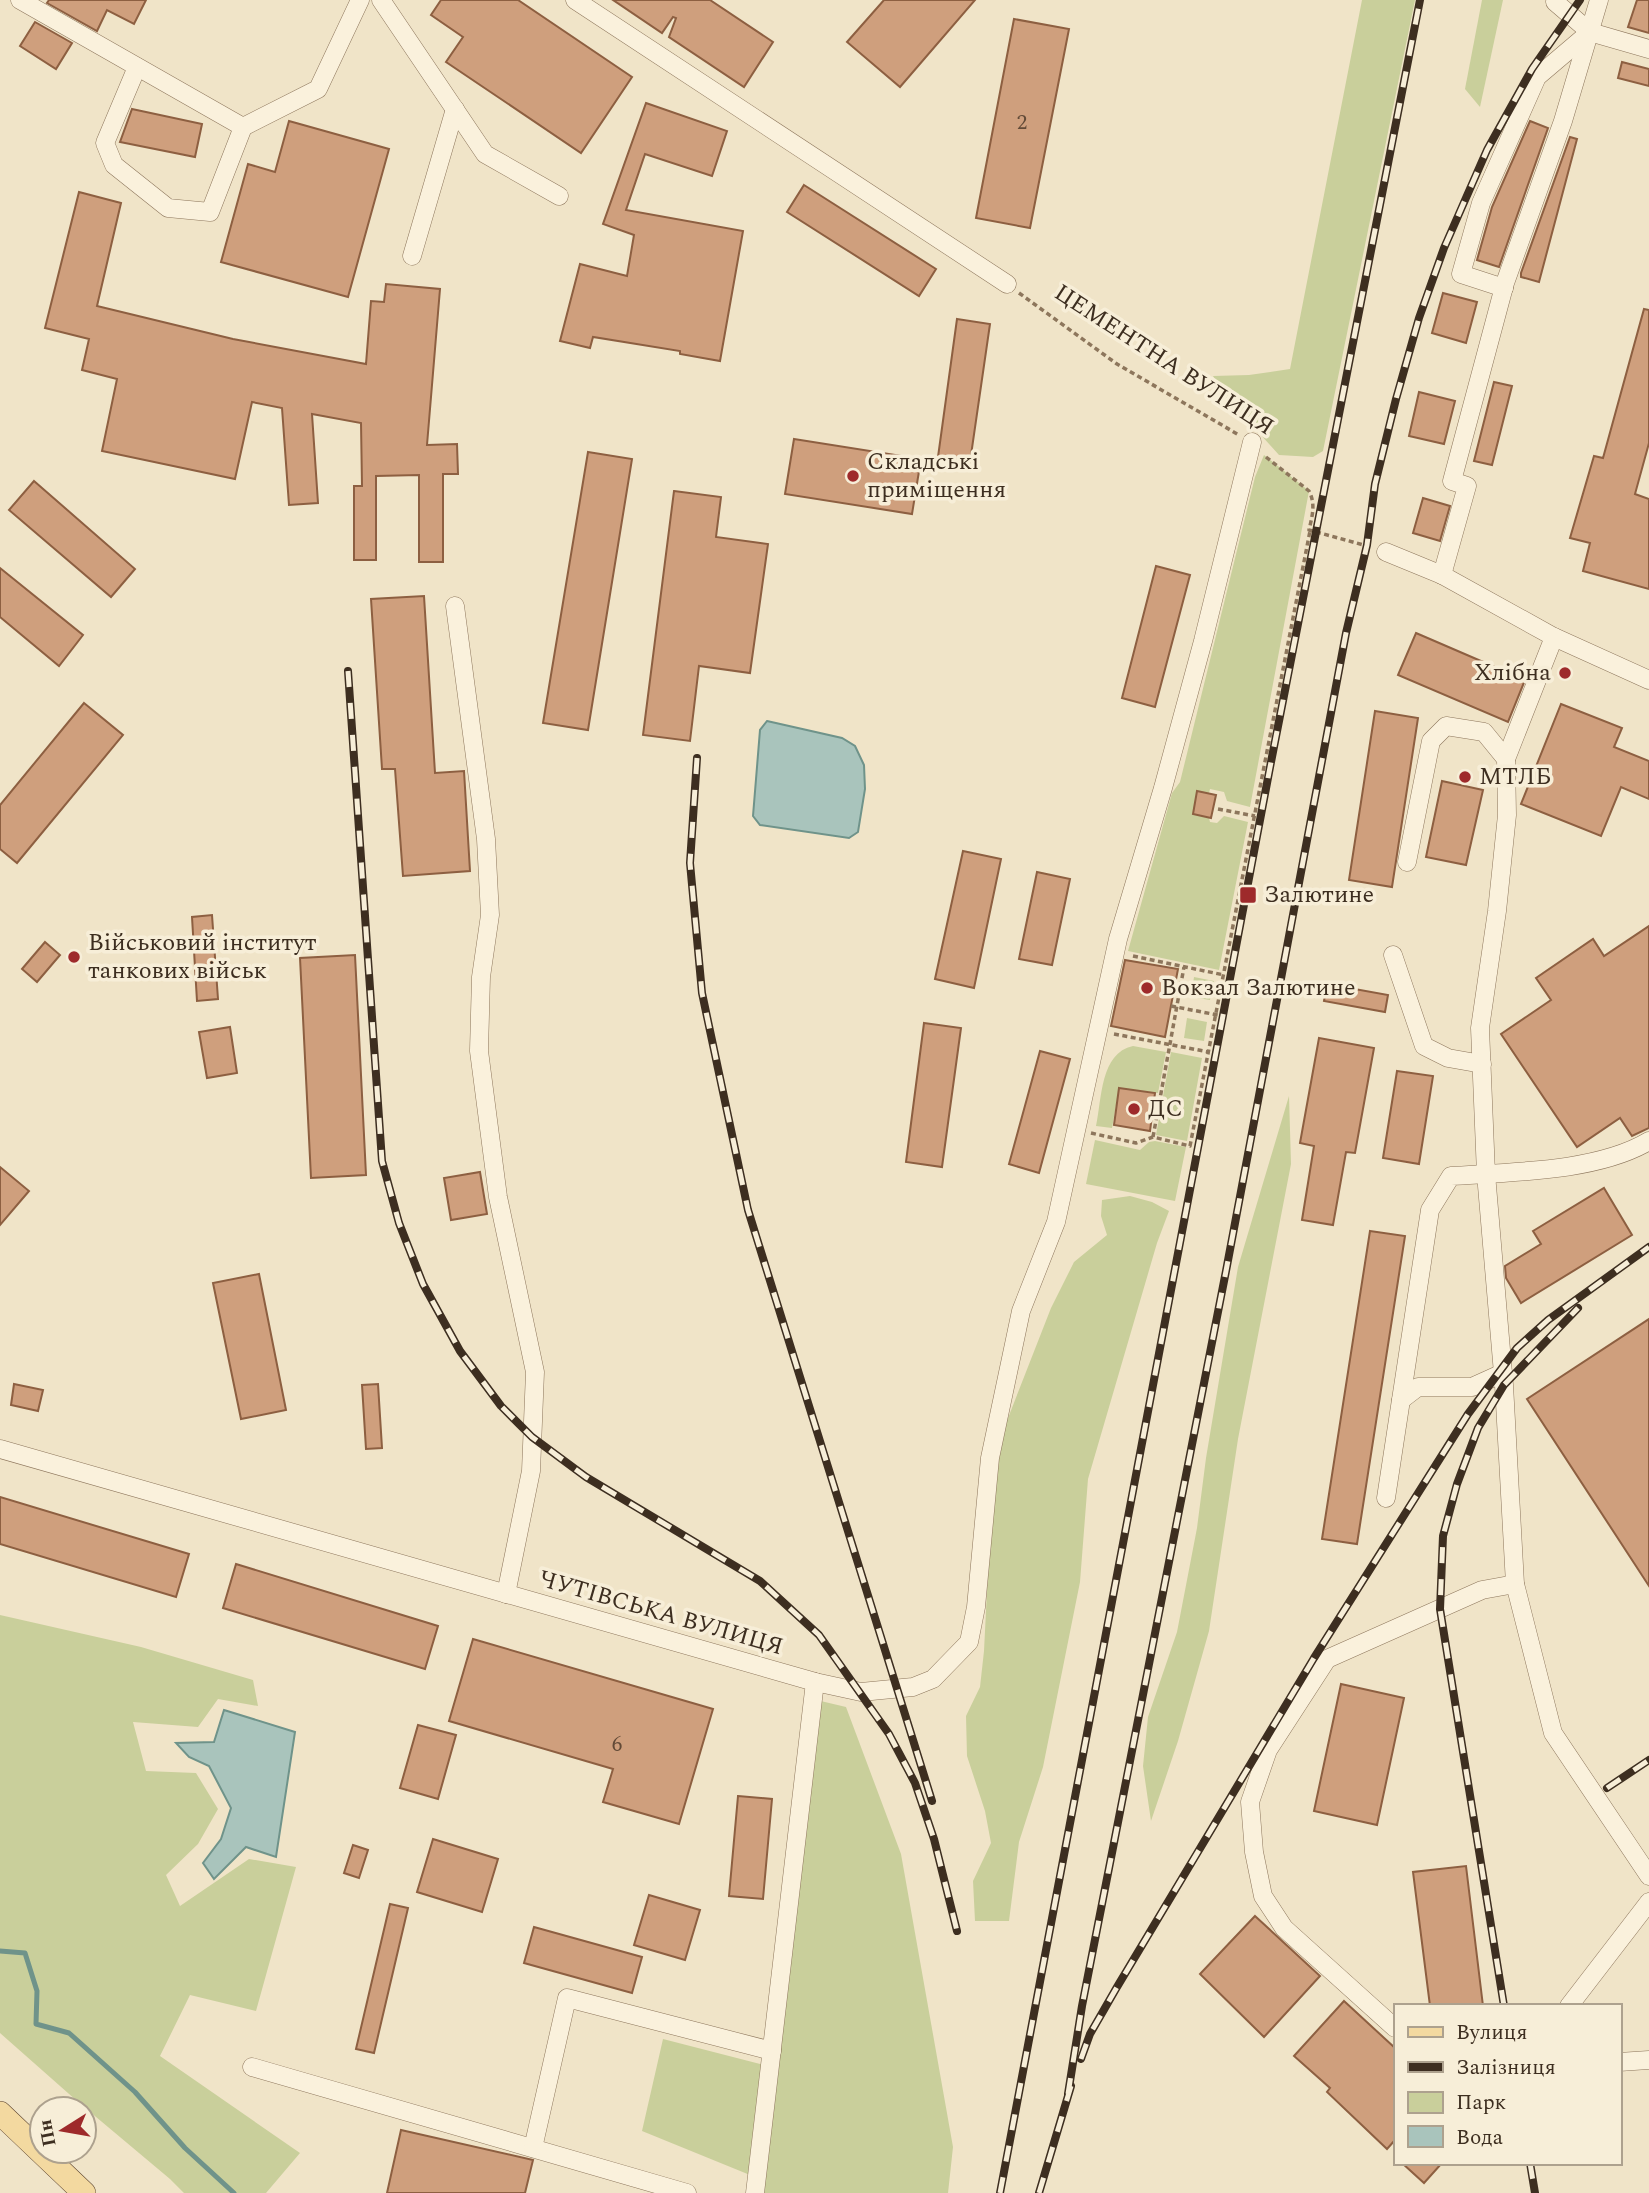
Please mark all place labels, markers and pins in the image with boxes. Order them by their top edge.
place label: Складські приміщення [867,444,1006,508]
marker: Складські приміщення [845,468,861,484]
place label: Хлібна [1474,655,1551,691]
marker: Хлібна [1557,665,1573,681]
place label: МТЛБ [1479,759,1551,795]
marker: МТЛБ [1457,769,1473,785]
place label: Залютине [1264,877,1374,913]
marker: Залютине [1238,885,1258,905]
place label: Військовий інститут танкових військ [88,925,317,989]
marker: Військовий інститут танкових військ [66,949,82,965]
place label: Вокзал Залютине [1161,970,1356,1006]
marker: Вокзал Залютине [1139,980,1155,996]
place label: ДС [1148,1091,1183,1127]
marker: ДС [1126,1101,1142,1117]

